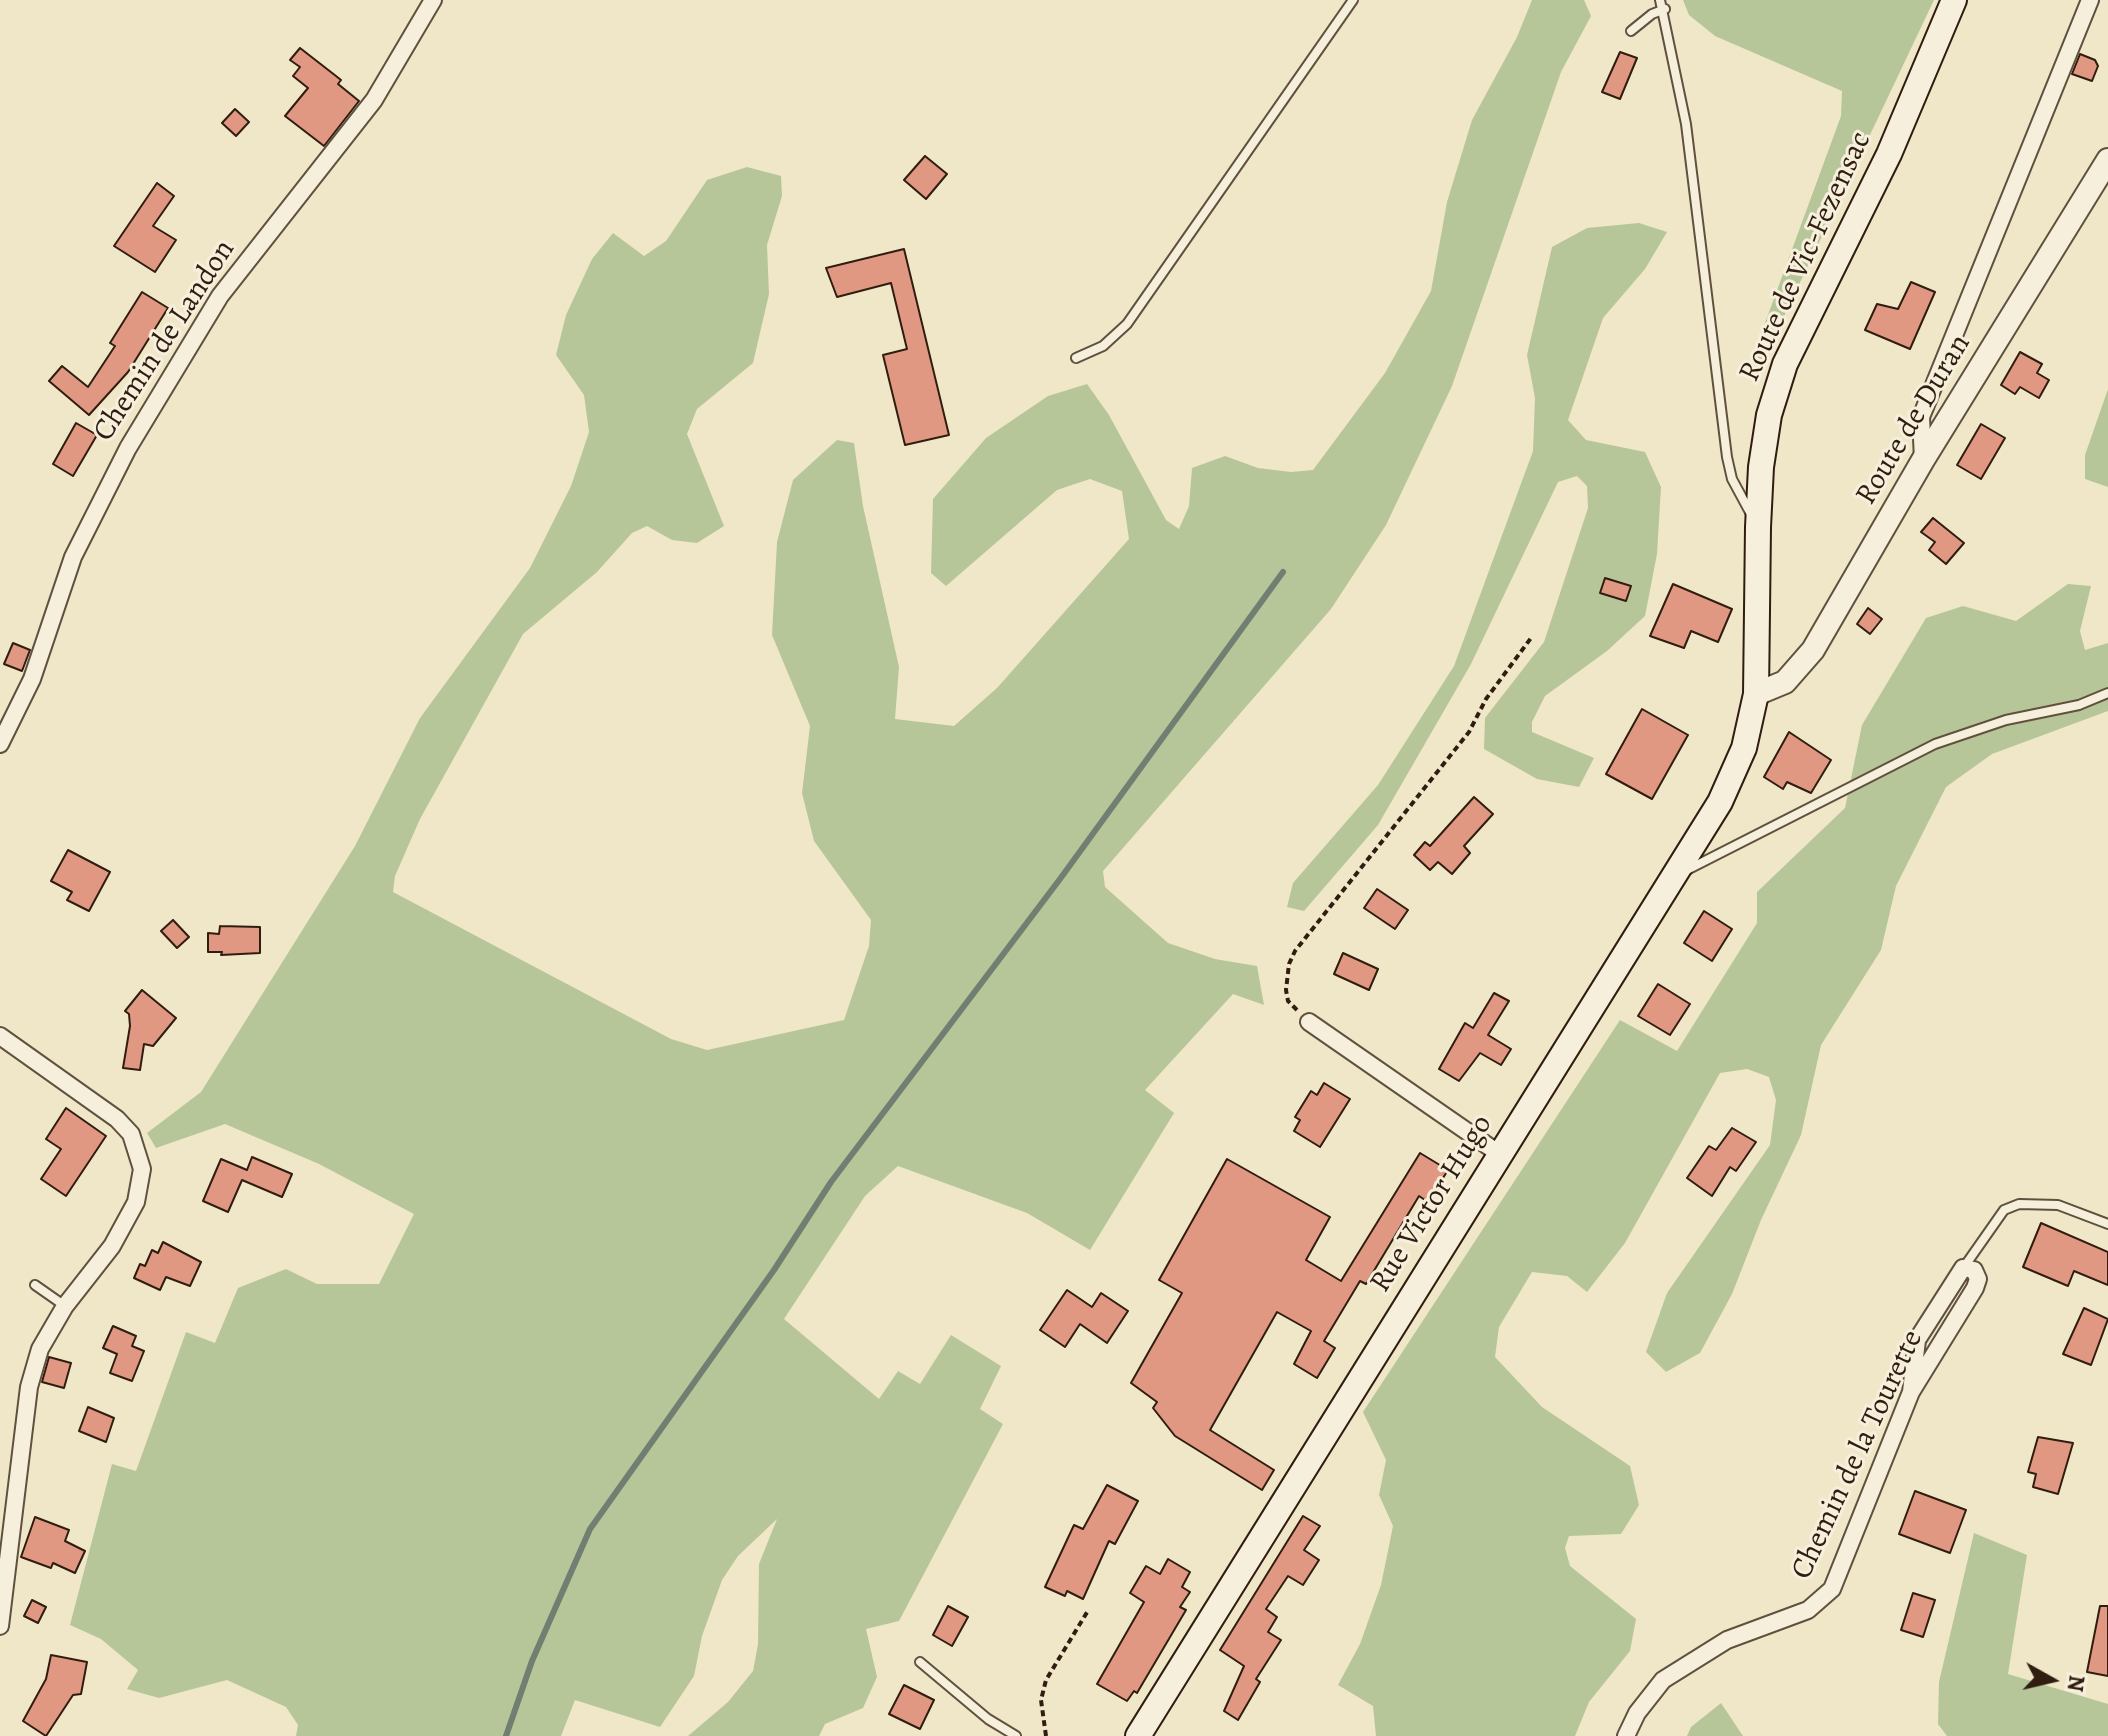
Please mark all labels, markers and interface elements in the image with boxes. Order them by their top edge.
street label: Route de Vic-Fezensac [1732,126,1880,388]
street label: Chemin de Landon [87,234,243,448]
street label: Route de Duran [1849,328,1979,512]
street label: Rue Victor Hugo [1363,1109,1501,1299]
street label: Chemin de la Tourette [1785,1325,1931,1585]
north arrow [2012,1640,2092,1720]
text: N [2060,1673,2092,1693]

